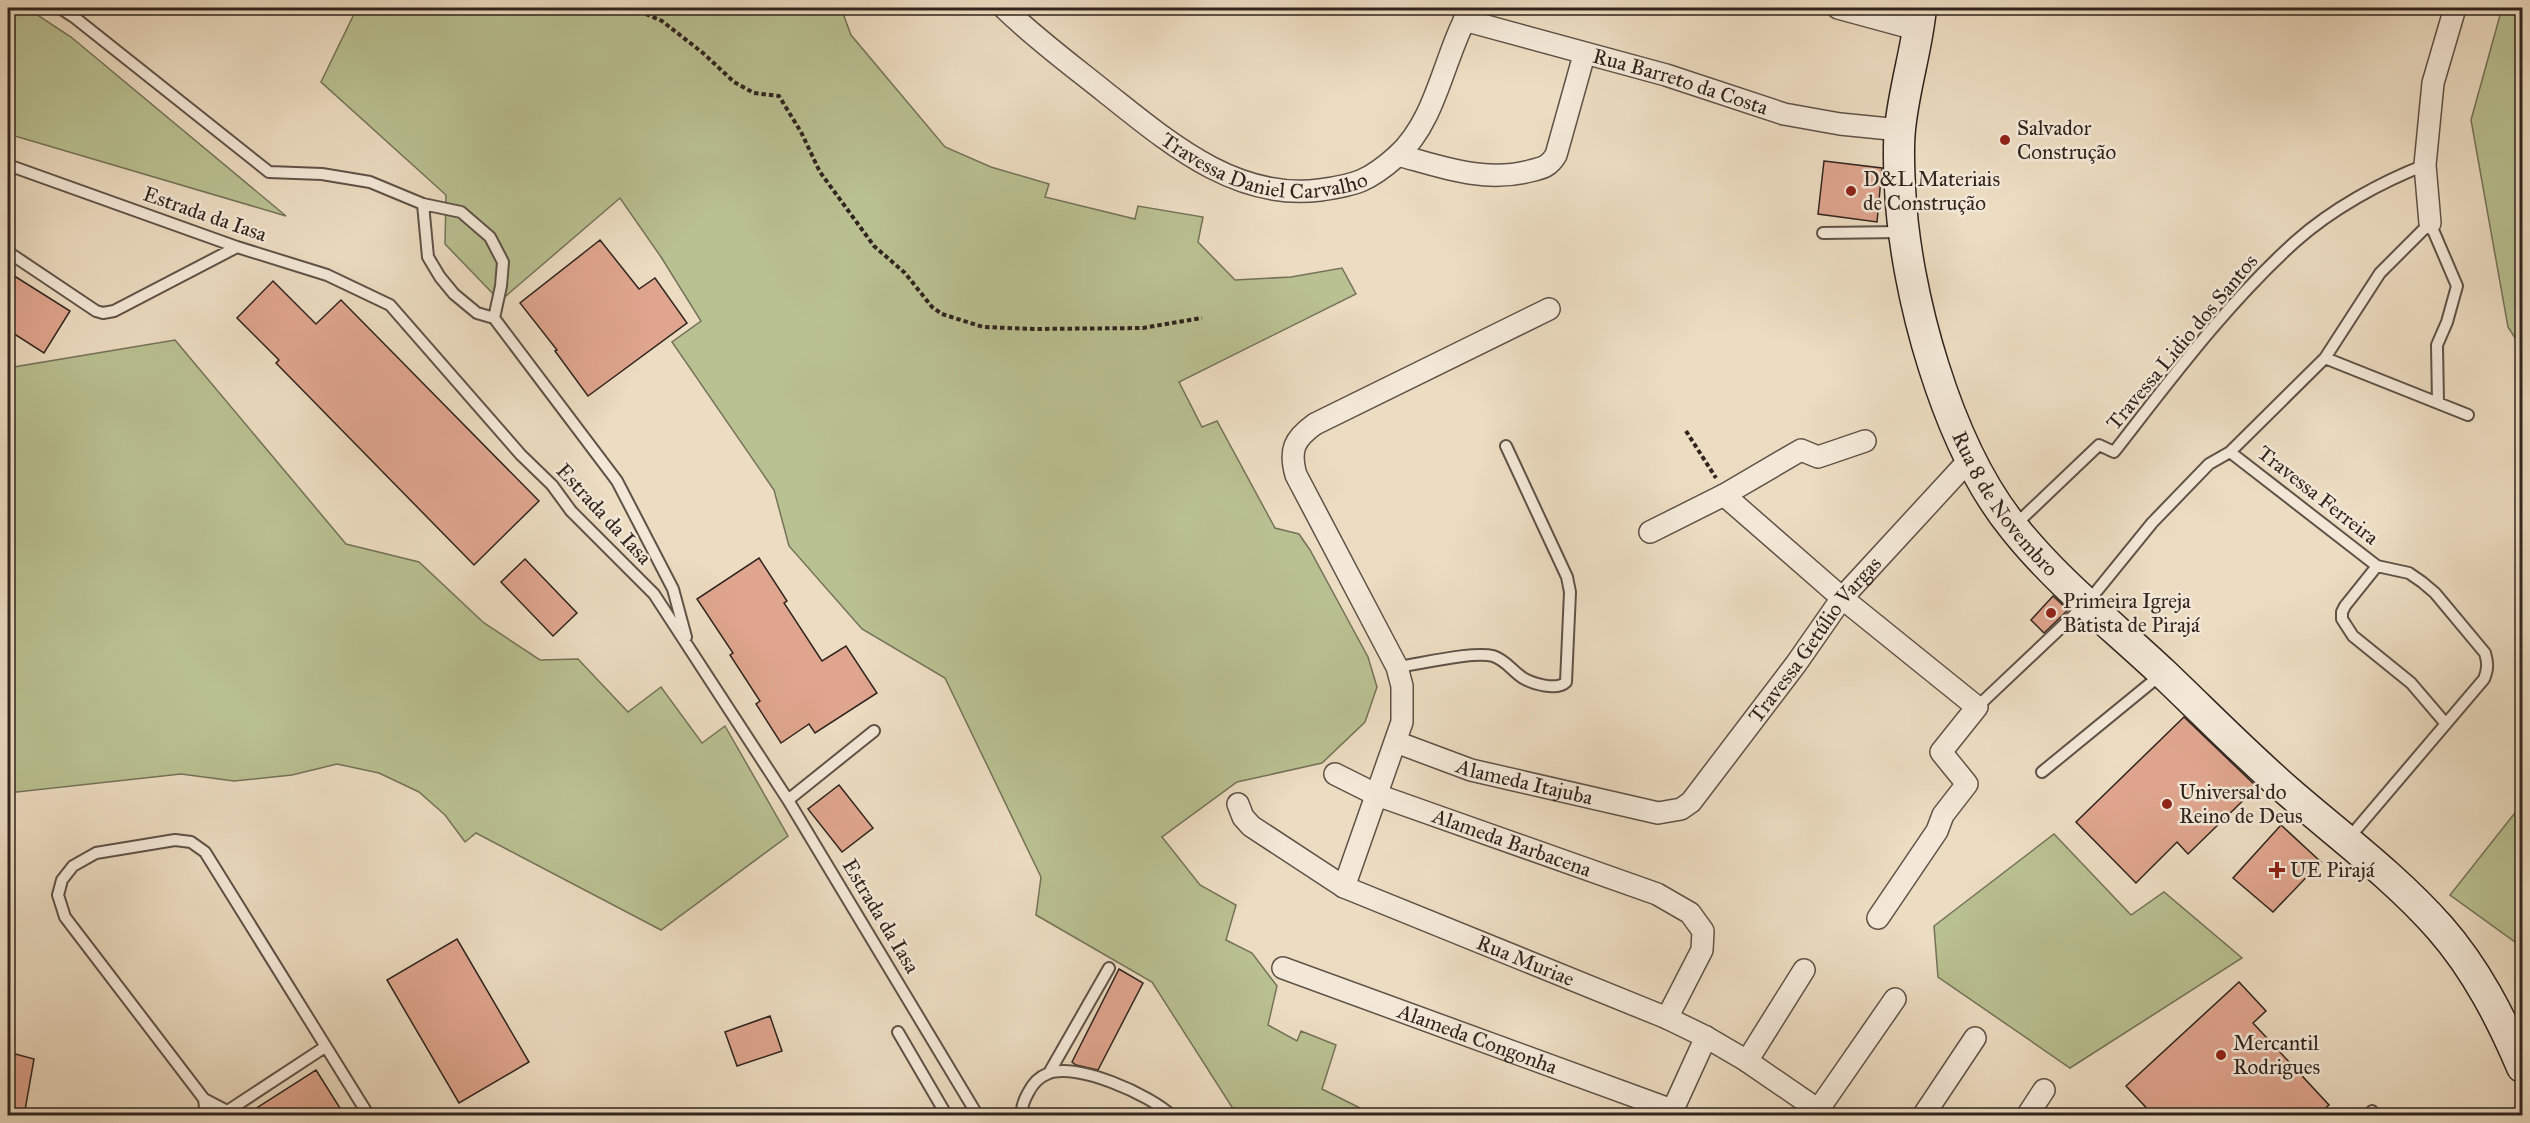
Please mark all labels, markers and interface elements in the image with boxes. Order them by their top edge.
street label: Rua Barreto da Costa [1590,43,1771,121]
place label: Salvador Construção [2017,115,2116,165]
street label: Travessa Daniel Carvalho [1156,127,1372,204]
marker: Salvador Construção [1998,133,2012,147]
place label: D&L Materiais de Construção [1863,166,2000,216]
street label: Estrada da Iasa [140,181,270,247]
marker: D&L Materiais de Construção [1844,184,1858,198]
street label: Travessa Lidio dos Santos [2101,249,2263,435]
street label: Rua 8 de Novembro [1946,427,2064,582]
street label: Travessa Ferreira [2252,440,2384,550]
street label: Estrada da Iasa [551,458,658,570]
street label: Travessa Getúlio Vargas [1743,551,1887,728]
place label: Primeira Igreja Batista de Pirajá [2063,588,2200,638]
marker: Primeira Igreja Batista de Pirajá [2044,606,2058,620]
street label: Alameda Itajuba [1452,752,1595,811]
place label: Universal do Reino de Deus [2179,779,2303,829]
marker: Universal do Reino de Deus [2160,797,2174,811]
street label: Alameda Barbacena [1428,802,1595,883]
street label: Estrada da Iasa [837,854,925,978]
place label: UE Pirajá [2290,857,2375,883]
marker: UE Pirajá [2268,861,2286,879]
street label: Rua Muriae [1473,929,1578,992]
street label: Alameda Congonha [1393,998,1561,1080]
place label: Mercantil Rodrigues [2233,1030,2320,1080]
marker: Mercantil Rodrigues [2214,1048,2228,1062]

